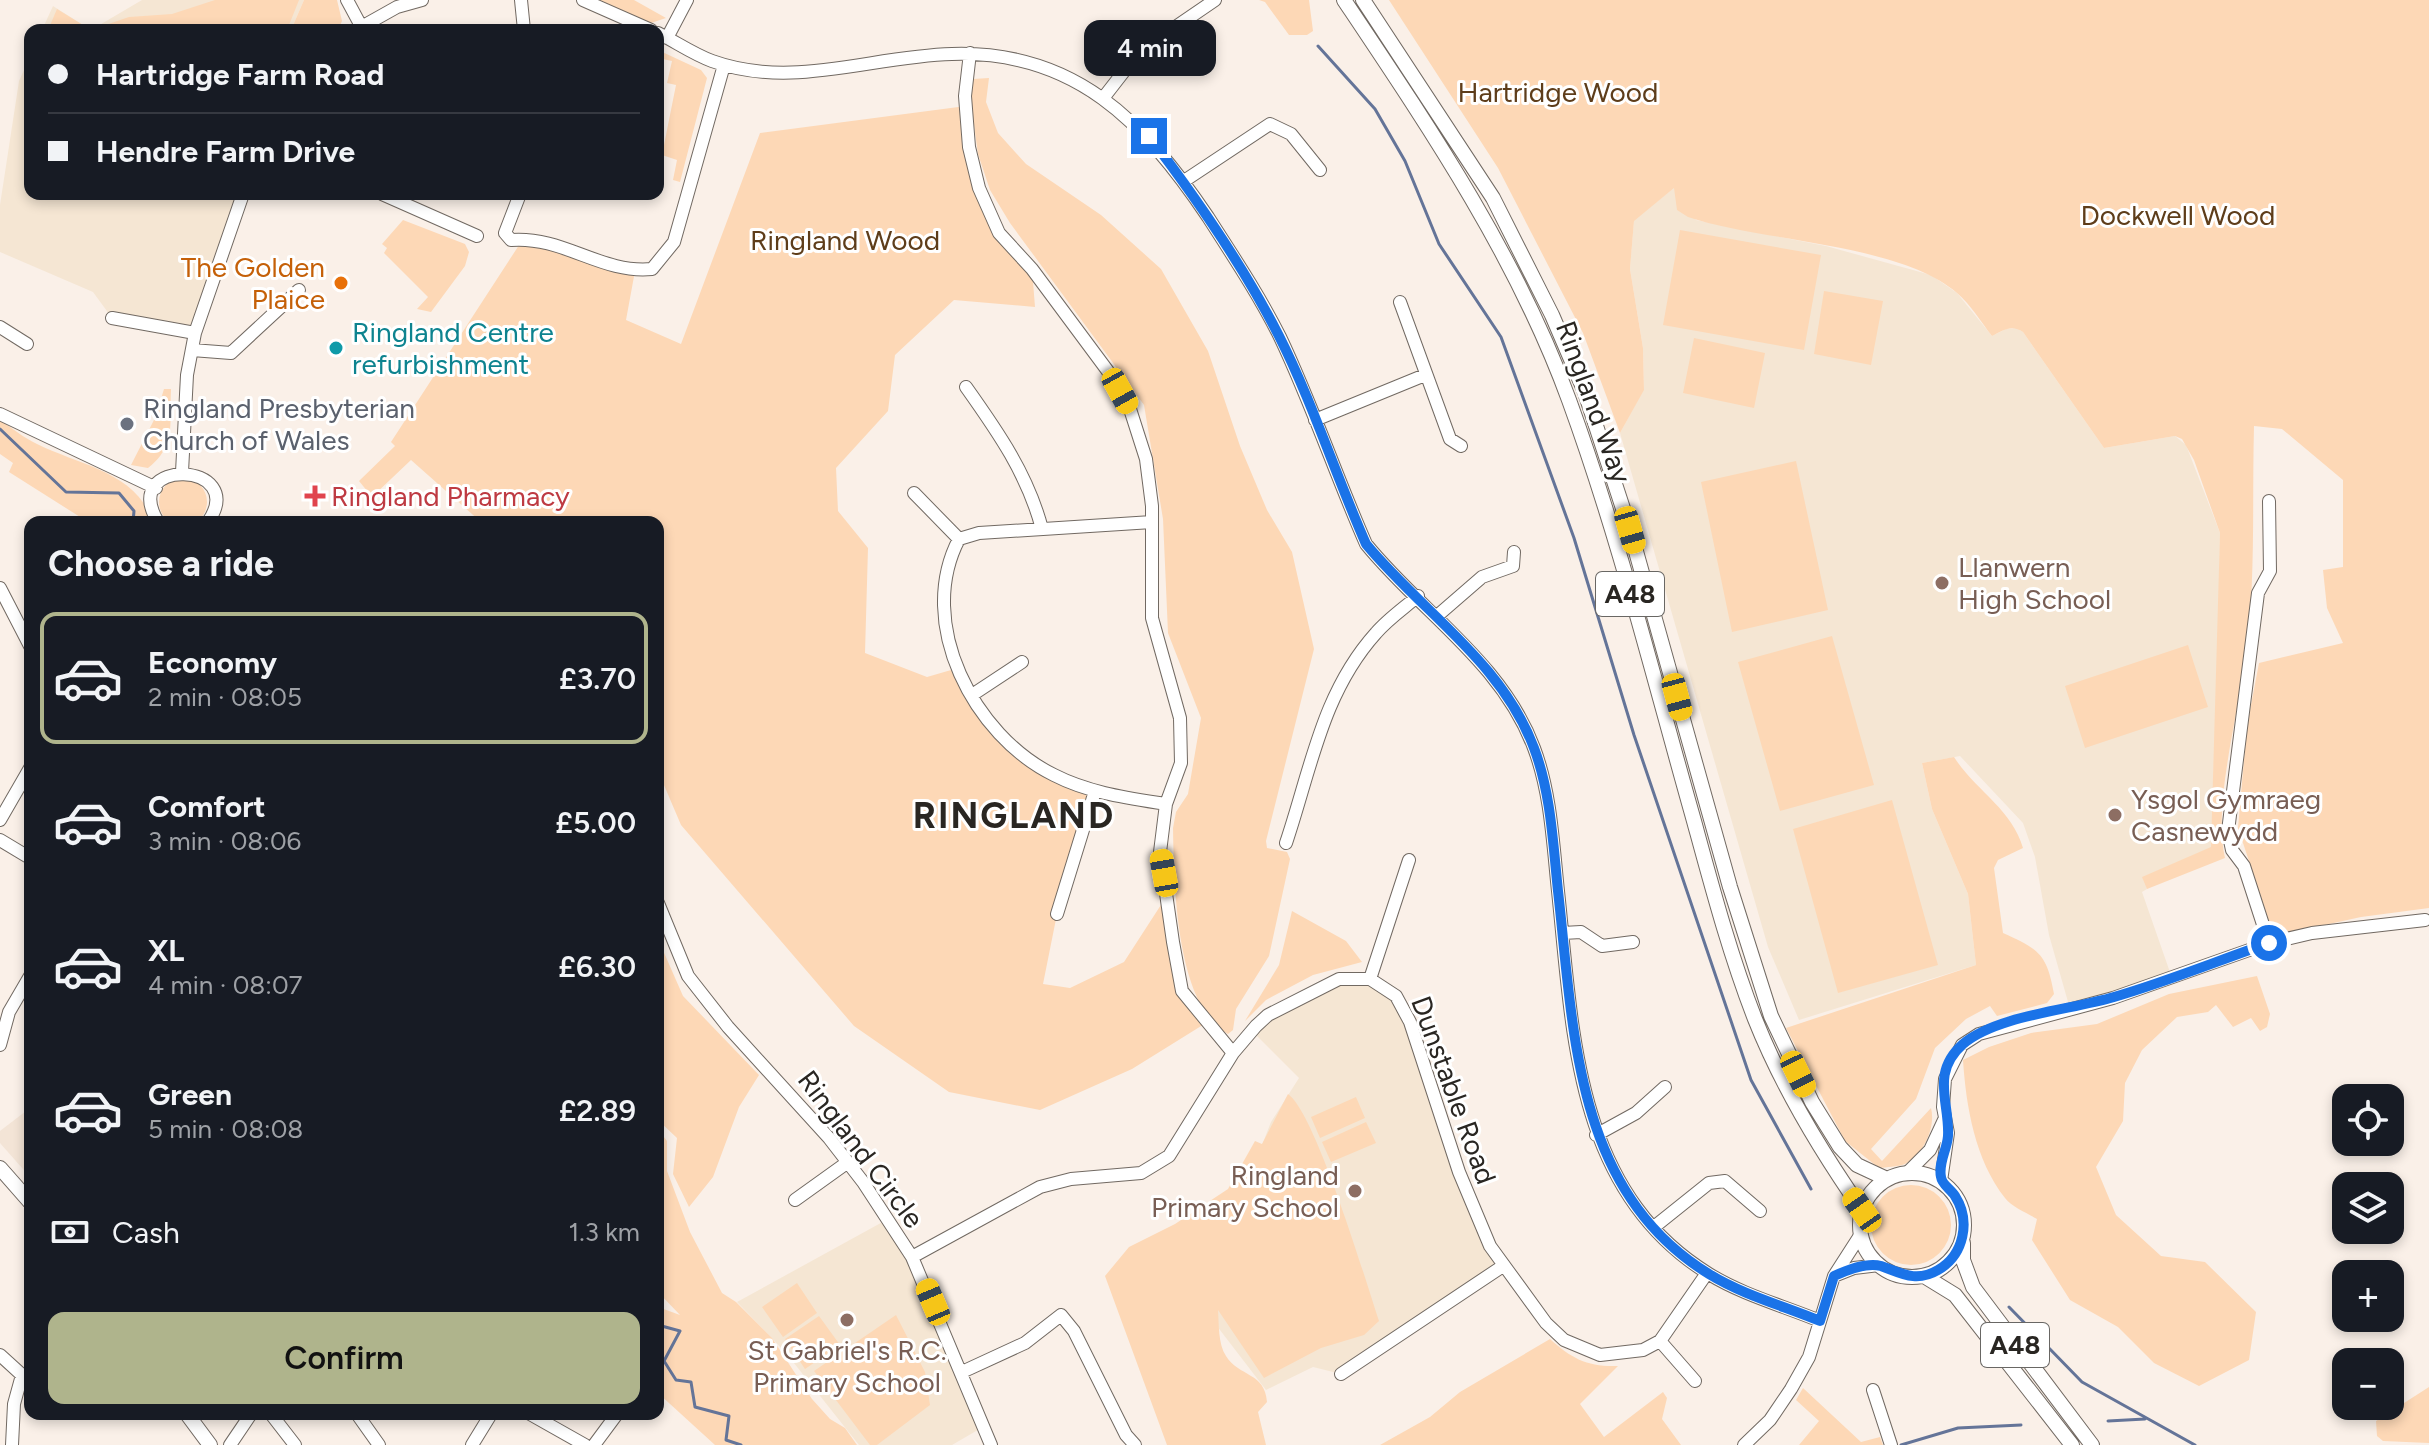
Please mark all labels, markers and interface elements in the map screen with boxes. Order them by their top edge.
callout: 4 min [1083,20,1215,76]
text: 4 min [1117,32,1183,64]
text: Hartridge Farm Road [96,56,384,93]
park label: Hartridge Wood [1458,75,1659,109]
route end [1131,118,1167,154]
text: Hendre Farm Drive [96,133,355,170]
park label: Dockwell Wood [2080,198,2276,232]
park label: Ringland Wood [750,223,940,257]
place label: The Golden Plaice [181,250,325,316]
marker: The Golden Plaice [332,274,350,292]
place label: Ringland Centre refurbishment [352,315,554,381]
street label: Ringland Way [1549,316,1639,488]
marker: Ringland Centre refurbishment [327,339,345,357]
car [1098,364,1142,418]
place label: Ringland Presbyterian Church of Wales [143,391,415,457]
marker: Ringland Presbyterian Church of Wales [118,415,136,433]
place label: Ringland Pharmacy [331,479,570,513]
marker: Ringland Pharmacy [306,487,324,505]
car [1612,504,1648,556]
text: Choose a ride [48,542,274,585]
place label: Llanwern High School [1958,550,2111,616]
road number: A48 [1596,572,1664,616]
marker: Llanwern High School [1933,574,1951,592]
icon: car [52,642,124,714]
text: Economy [148,644,277,681]
text: £3.70 [559,660,636,697]
car [1659,671,1695,723]
text: 2 min · 08:05 [148,681,302,713]
place label: Ysgol Gymraeg Casnewydd [2131,782,2321,848]
icon: car [52,786,124,858]
text: Comfort [148,788,266,825]
district label: RINGLAND [913,794,1115,837]
text: £5.00 [555,804,636,841]
marker: Ysgol Gymraeg Casnewydd [2106,806,2124,824]
text: 3 min · 08:06 [148,825,301,857]
car [1148,847,1180,899]
route start [2251,925,2287,961]
icon: car [52,930,124,1002]
text: XL [148,932,184,969]
text: £6.30 [558,948,636,985]
text: 4 min · 08:07 [148,969,303,1001]
street label: Dunstable Road [1404,991,1504,1189]
car [1777,1047,1819,1101]
street label: Ringland Circle [791,1064,931,1234]
icon: car [52,1074,124,1146]
text: Green [148,1076,232,1113]
map controls [2332,1084,2404,1420]
button: locate [2332,1084,2404,1156]
text: £2.89 [559,1092,636,1129]
text: 5 min · 08:08 [148,1113,303,1145]
place label: Ringland Primary School [1151,1158,1339,1224]
button: layers [2332,1172,2404,1244]
marker: Ringland Primary School [1346,1182,1364,1200]
car [1838,1183,1886,1237]
icon: cash [48,1210,92,1254]
text: Cash [112,1214,180,1251]
text: 1.3 km [569,1216,640,1248]
button: + [2332,1260,2404,1332]
car [913,1275,953,1329]
marker: St Gabriel's R.C. Primary School [838,1311,856,1329]
button: Confirm [48,1312,640,1404]
road number: A48 [1981,1323,2049,1367]
place label: St Gabriel's R.C. Primary School [748,1333,947,1399]
button: − [2332,1348,2404,1420]

